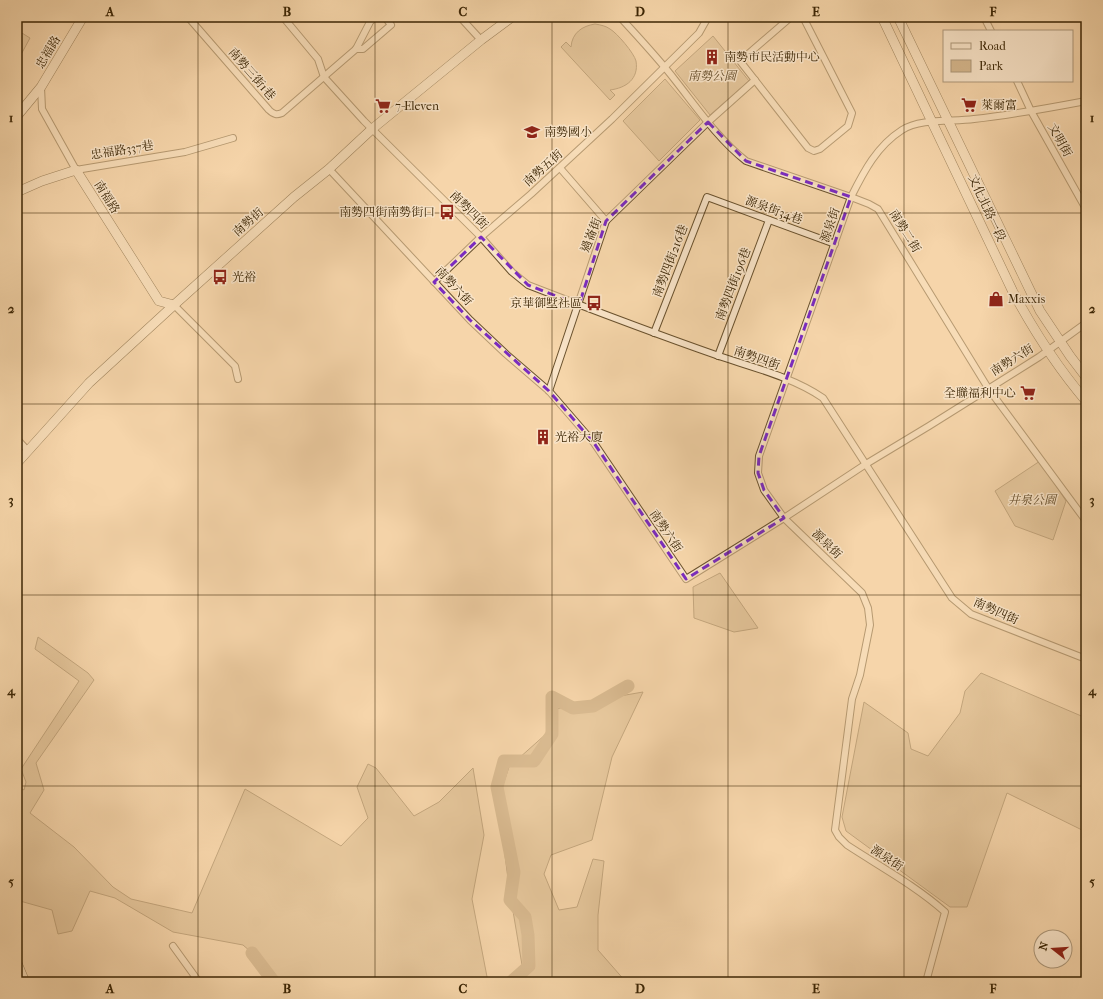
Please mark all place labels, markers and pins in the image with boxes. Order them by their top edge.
building icon: 南勢市民活動中心 [703,48,721,66]
place label: 南勢市民活動中心 [724,50,820,64]
supermarket icon: 萊爾富 [960,96,978,114]
supermarket icon: 7-Eleven [374,97,392,115]
place label: 萊爾富 [981,98,1017,112]
place label: 7-Eleven [395,99,439,113]
school or university icon: 南勢國小 [523,123,541,141]
place label: 南勢國小 [544,125,592,139]
bus stop icon: 南勢四街南勢街口 [438,203,456,221]
place label: 南勢四街南勢街口 [339,205,435,219]
bus stop icon: 光裕 [211,268,229,286]
place label: 光裕 [232,270,256,284]
shop icon: Maxxis [987,290,1005,308]
place label: Maxxis [1008,292,1046,306]
bus stop icon: 京華御墅社區 [585,294,603,312]
place label: 京華御墅社區 [510,296,582,310]
supermarket icon: 全聯福利中心 [1019,384,1037,402]
place label: 全聯福利中心 [944,386,1016,400]
building icon: 光裕大廈 [534,428,552,446]
place label: 光裕大廈 [555,430,603,444]

